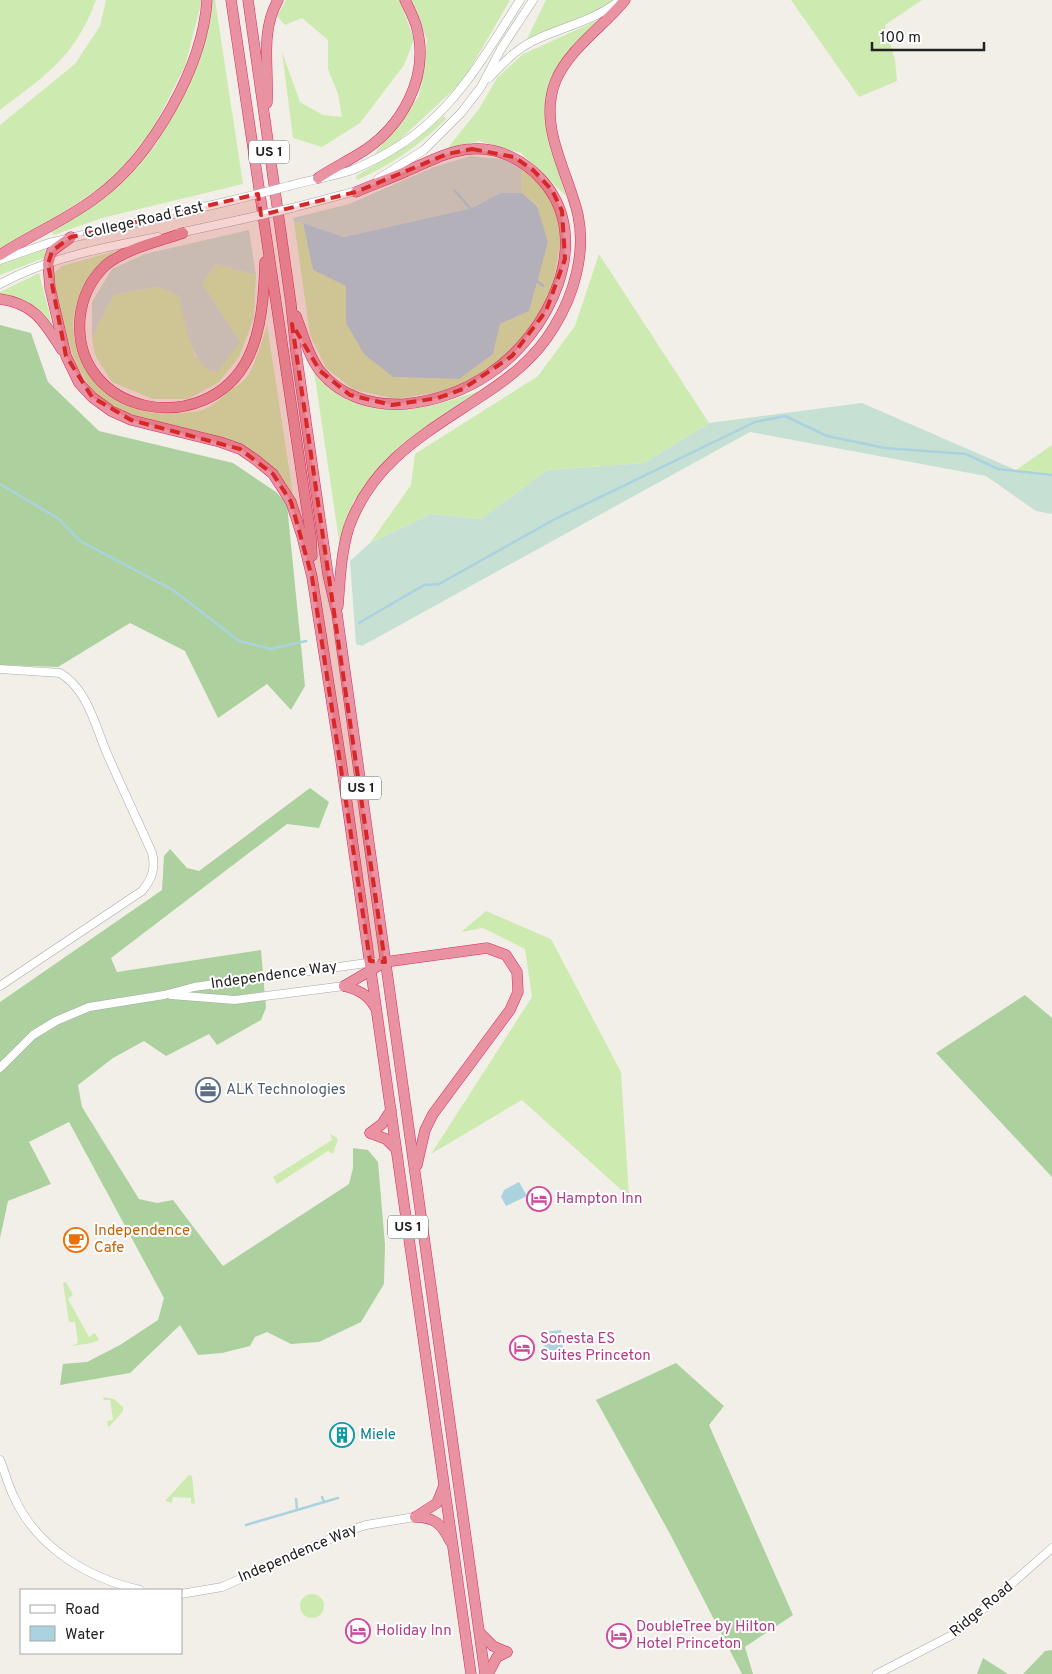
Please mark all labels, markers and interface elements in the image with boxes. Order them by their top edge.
scale bar [872,20,984,52]
text: 100 m [880,29,921,48]
road number: US 1 [249,140,289,163]
street label: College Road East [82,198,206,244]
road number: US 1 [341,776,381,800]
street label: Independence Way [210,958,338,994]
office icon: ALK Technologies [195,1077,221,1103]
place label: ALK Technologies [226,1081,346,1100]
hotel icon: Hampton Inn [526,1186,552,1212]
place label: Hampton Inn [556,1190,642,1209]
road number: US 1 [388,1216,428,1238]
place label: Independence Cafe [94,1222,190,1258]
cafe icon: Independence Cafe [63,1227,89,1253]
place label: Sonesta ES Suites Princeton [540,1330,651,1366]
hotel icon: Sonesta ES Suites Princeton [509,1335,535,1361]
building icon: Miele [329,1422,355,1448]
place label: Miele [360,1426,396,1445]
street label: Independence Way [236,1520,360,1588]
street label: Ridge Road [946,1578,1018,1642]
legend [20,1589,182,1654]
text: Road [65,1601,100,1620]
hotel icon: Holiday Inn [345,1618,371,1644]
place label: DoubleTree by Hilton Hotel Princeton [636,1618,775,1654]
place label: Holiday Inn [376,1622,452,1641]
hotel icon: DoubleTree by Hilton Hotel Princeton [606,1623,632,1649]
text: Water [65,1626,105,1645]

